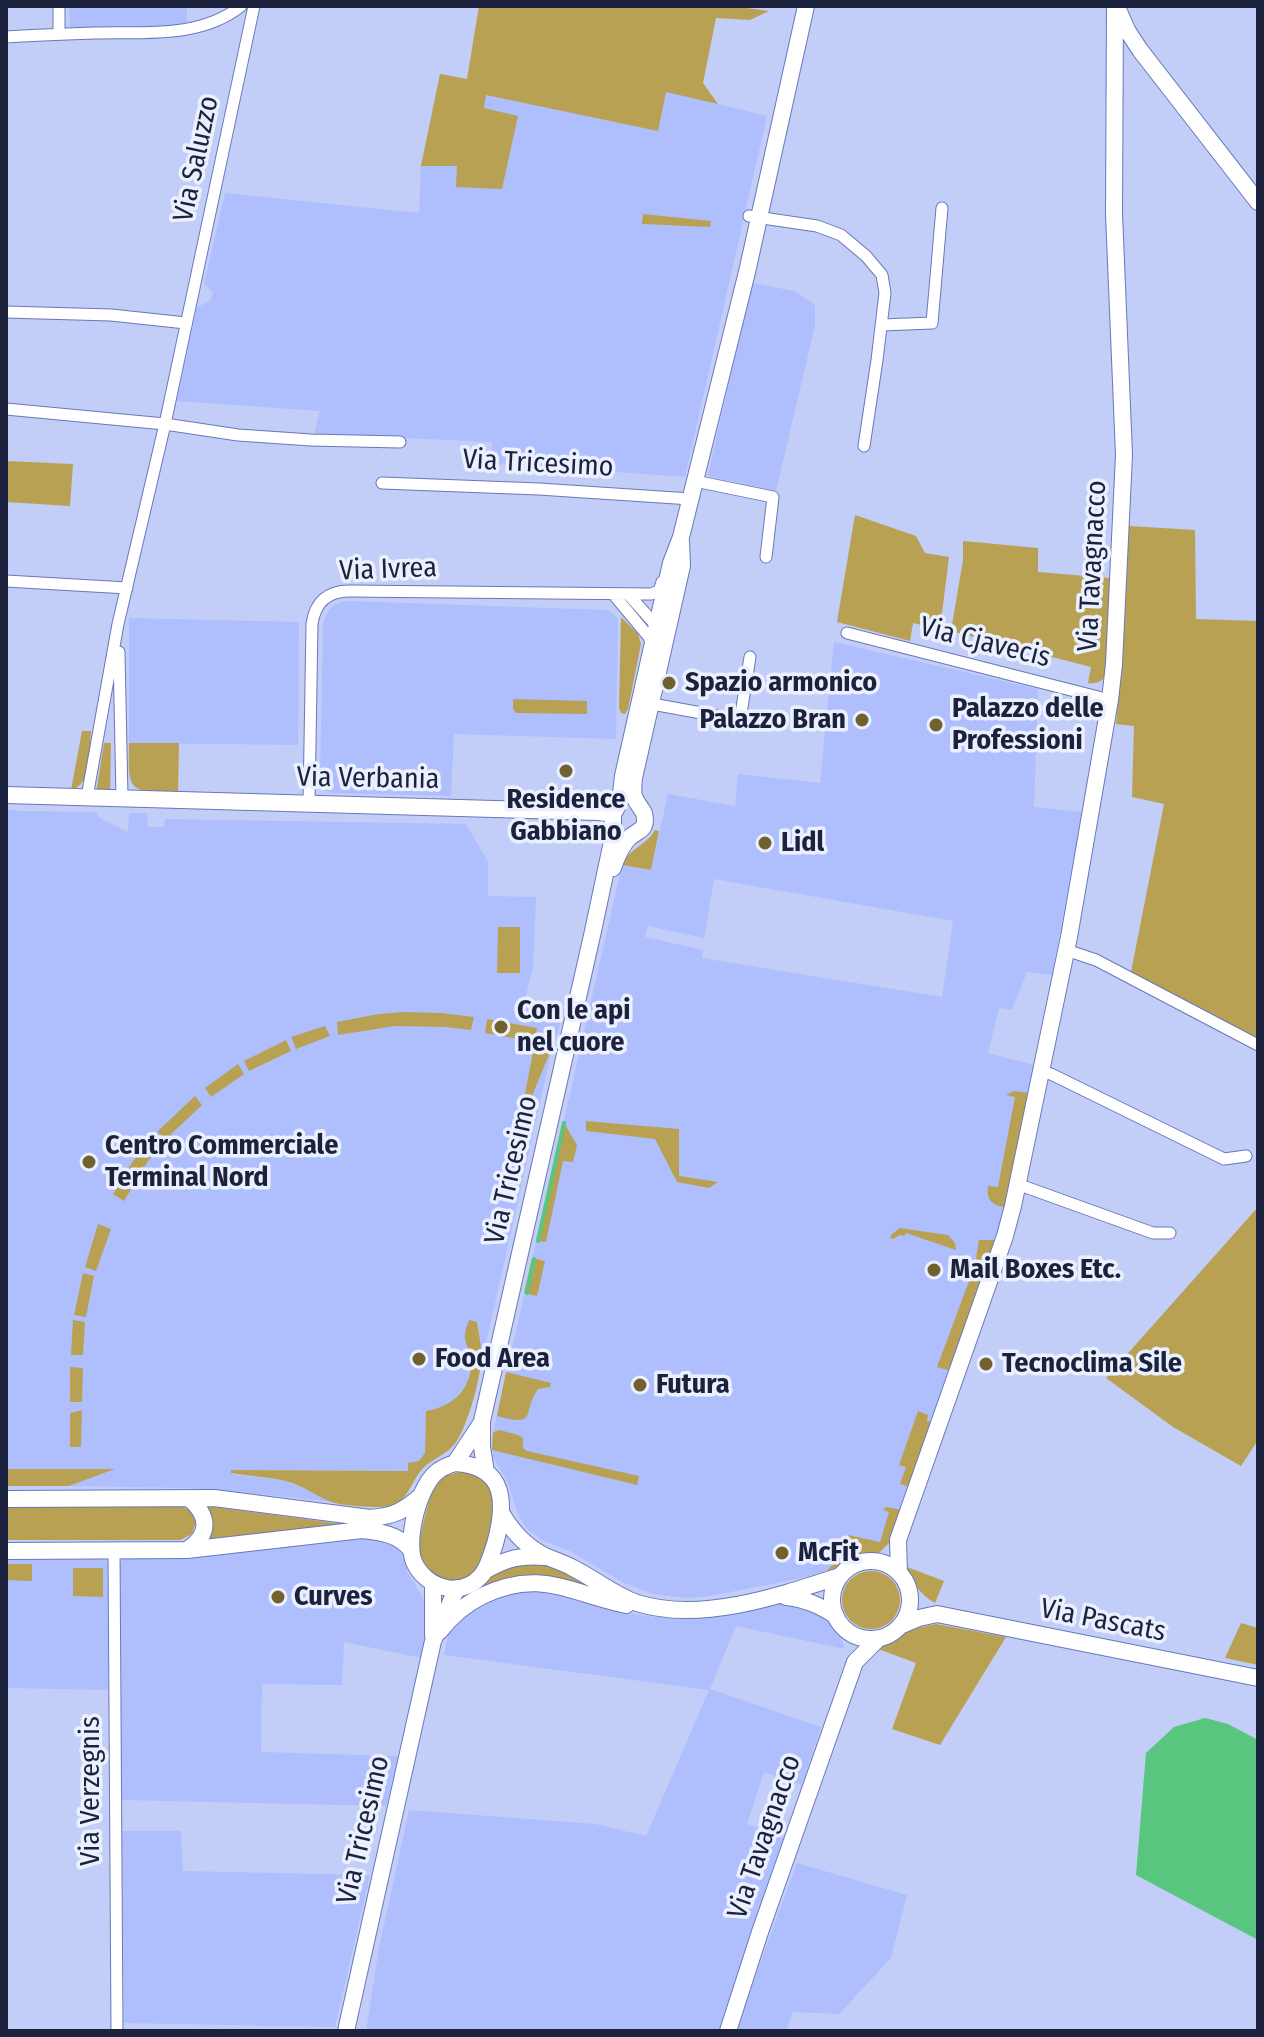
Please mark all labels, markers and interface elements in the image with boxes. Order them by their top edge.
street label: Via Saluzzo [167,93,227,225]
street label: Via Tricesimo [462,443,614,485]
street label: Via Tavagnacco [1072,480,1114,652]
street label: Via Ivrea [339,552,437,588]
street label: Via Cjavecis [916,611,1054,675]
place label: Spazio armonico [685,666,877,700]
marker: Spazio armonico [660,674,678,692]
place label: Palazzo delle Professioni [952,692,1104,758]
place label: Palazzo Bran [699,703,846,737]
marker: Palazzo Bran [853,711,871,729]
marker: Palazzo delle Professioni [927,716,945,734]
street label: Via Verbania [296,761,440,797]
marker: Residence Gabbiano [557,762,575,780]
place label: Residence Gabbiano [507,783,625,849]
place label: Lidl [781,826,824,860]
marker: Lidl [756,834,774,852]
place label: Con le api nel cuore [517,994,630,1060]
marker: Con le api nel cuore [492,1018,510,1036]
street label: Via Tricesimo [479,1093,545,1247]
place label: Centro Commerciale Terminal Nord [105,1129,338,1195]
marker: Centro Commerciale Terminal Nord [80,1153,98,1171]
place label: Mail Boxes Etc. [950,1253,1121,1287]
marker: Mail Boxes Etc. [925,1261,943,1279]
place label: Food Area [435,1342,550,1376]
place label: Tecnoclima Sile [1002,1347,1182,1381]
marker: Food Area [410,1350,428,1368]
marker: Tecnoclima Sile [977,1355,995,1373]
place label: Futura [656,1368,730,1402]
marker: Futura [631,1376,649,1394]
place label: McFit [798,1536,859,1570]
marker: McFit [773,1544,791,1562]
place label: Curves [294,1580,372,1614]
marker: Curves [269,1588,287,1606]
street label: Via Pascats [1038,1592,1168,1650]
street label: Via Verzegnis [74,1716,108,1866]
street label: Via Tavagnacco [721,1751,809,1923]
street label: Via Tricesimo [331,1753,397,1907]

